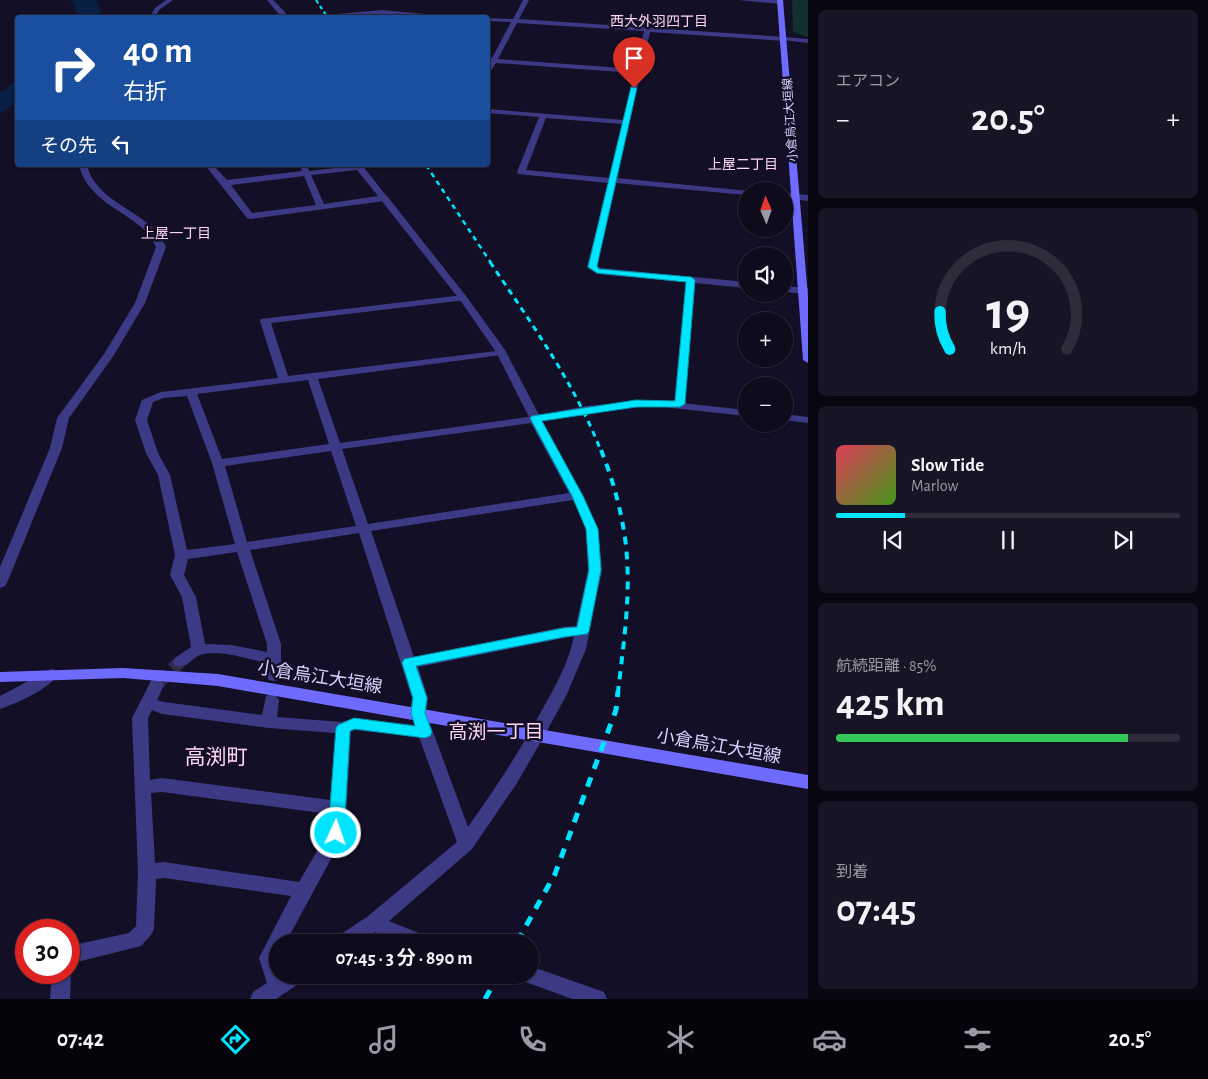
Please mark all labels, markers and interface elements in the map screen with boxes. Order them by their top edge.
district label: 西大外羽四丁目 [610,13,708,29]
text: 40 m [123,34,192,69]
icon: right [40,35,105,100]
pin [613,37,655,88]
icon: arrive [620,44,648,72]
text: エアコン [836,73,900,89]
street label: 小倉烏江大垣線 [780,78,799,162]
text: 右折 [123,81,167,103]
text: 20.5° [971,100,1045,138]
text: − [836,106,849,134]
text: + [1167,106,1180,134]
icon: left [107,130,135,158]
text: その先 [40,137,97,156]
district label: 上屋二丁目 [708,157,778,172]
north arrow [738,182,792,238]
map controls [738,182,793,432]
district label: 上屋一丁目 [141,226,211,241]
button: sound [738,247,793,302]
text: 19 [986,286,1030,338]
button: + [738,312,793,367]
text: km/h [990,340,1026,358]
button: − [738,377,793,432]
text: Slow Tide [911,456,984,475]
text: Marlow [911,478,958,494]
icon: previous [879,526,907,554]
icon: pause [994,526,1022,554]
icon: next [1109,526,1137,554]
street label: 小倉烏江大垣線 [256,657,384,697]
text: 航続距離 · 85% [836,658,936,674]
text: 425 km [836,685,945,723]
district label: 高渕一丁目 [448,722,544,742]
street label: 小倉烏江大垣線 [655,725,783,767]
district label: 高渕町 [185,746,248,768]
position arrow [309,806,361,858]
text: 到着 [836,864,868,880]
text: 07:45 [836,891,916,929]
speed limit sign: 30 [15,919,80,984]
text: 07:45 · 3 分 · 890 m [335,949,473,968]
icon: directions [218,1022,253,1057]
icon: music [366,1022,401,1057]
icon: phone [515,1022,550,1057]
icon: climate [663,1022,698,1057]
icon: car [812,1022,847,1057]
icon: filters [960,1022,995,1057]
text: 07:42 [57,1028,104,1050]
text: 20.5° [1108,1028,1151,1050]

